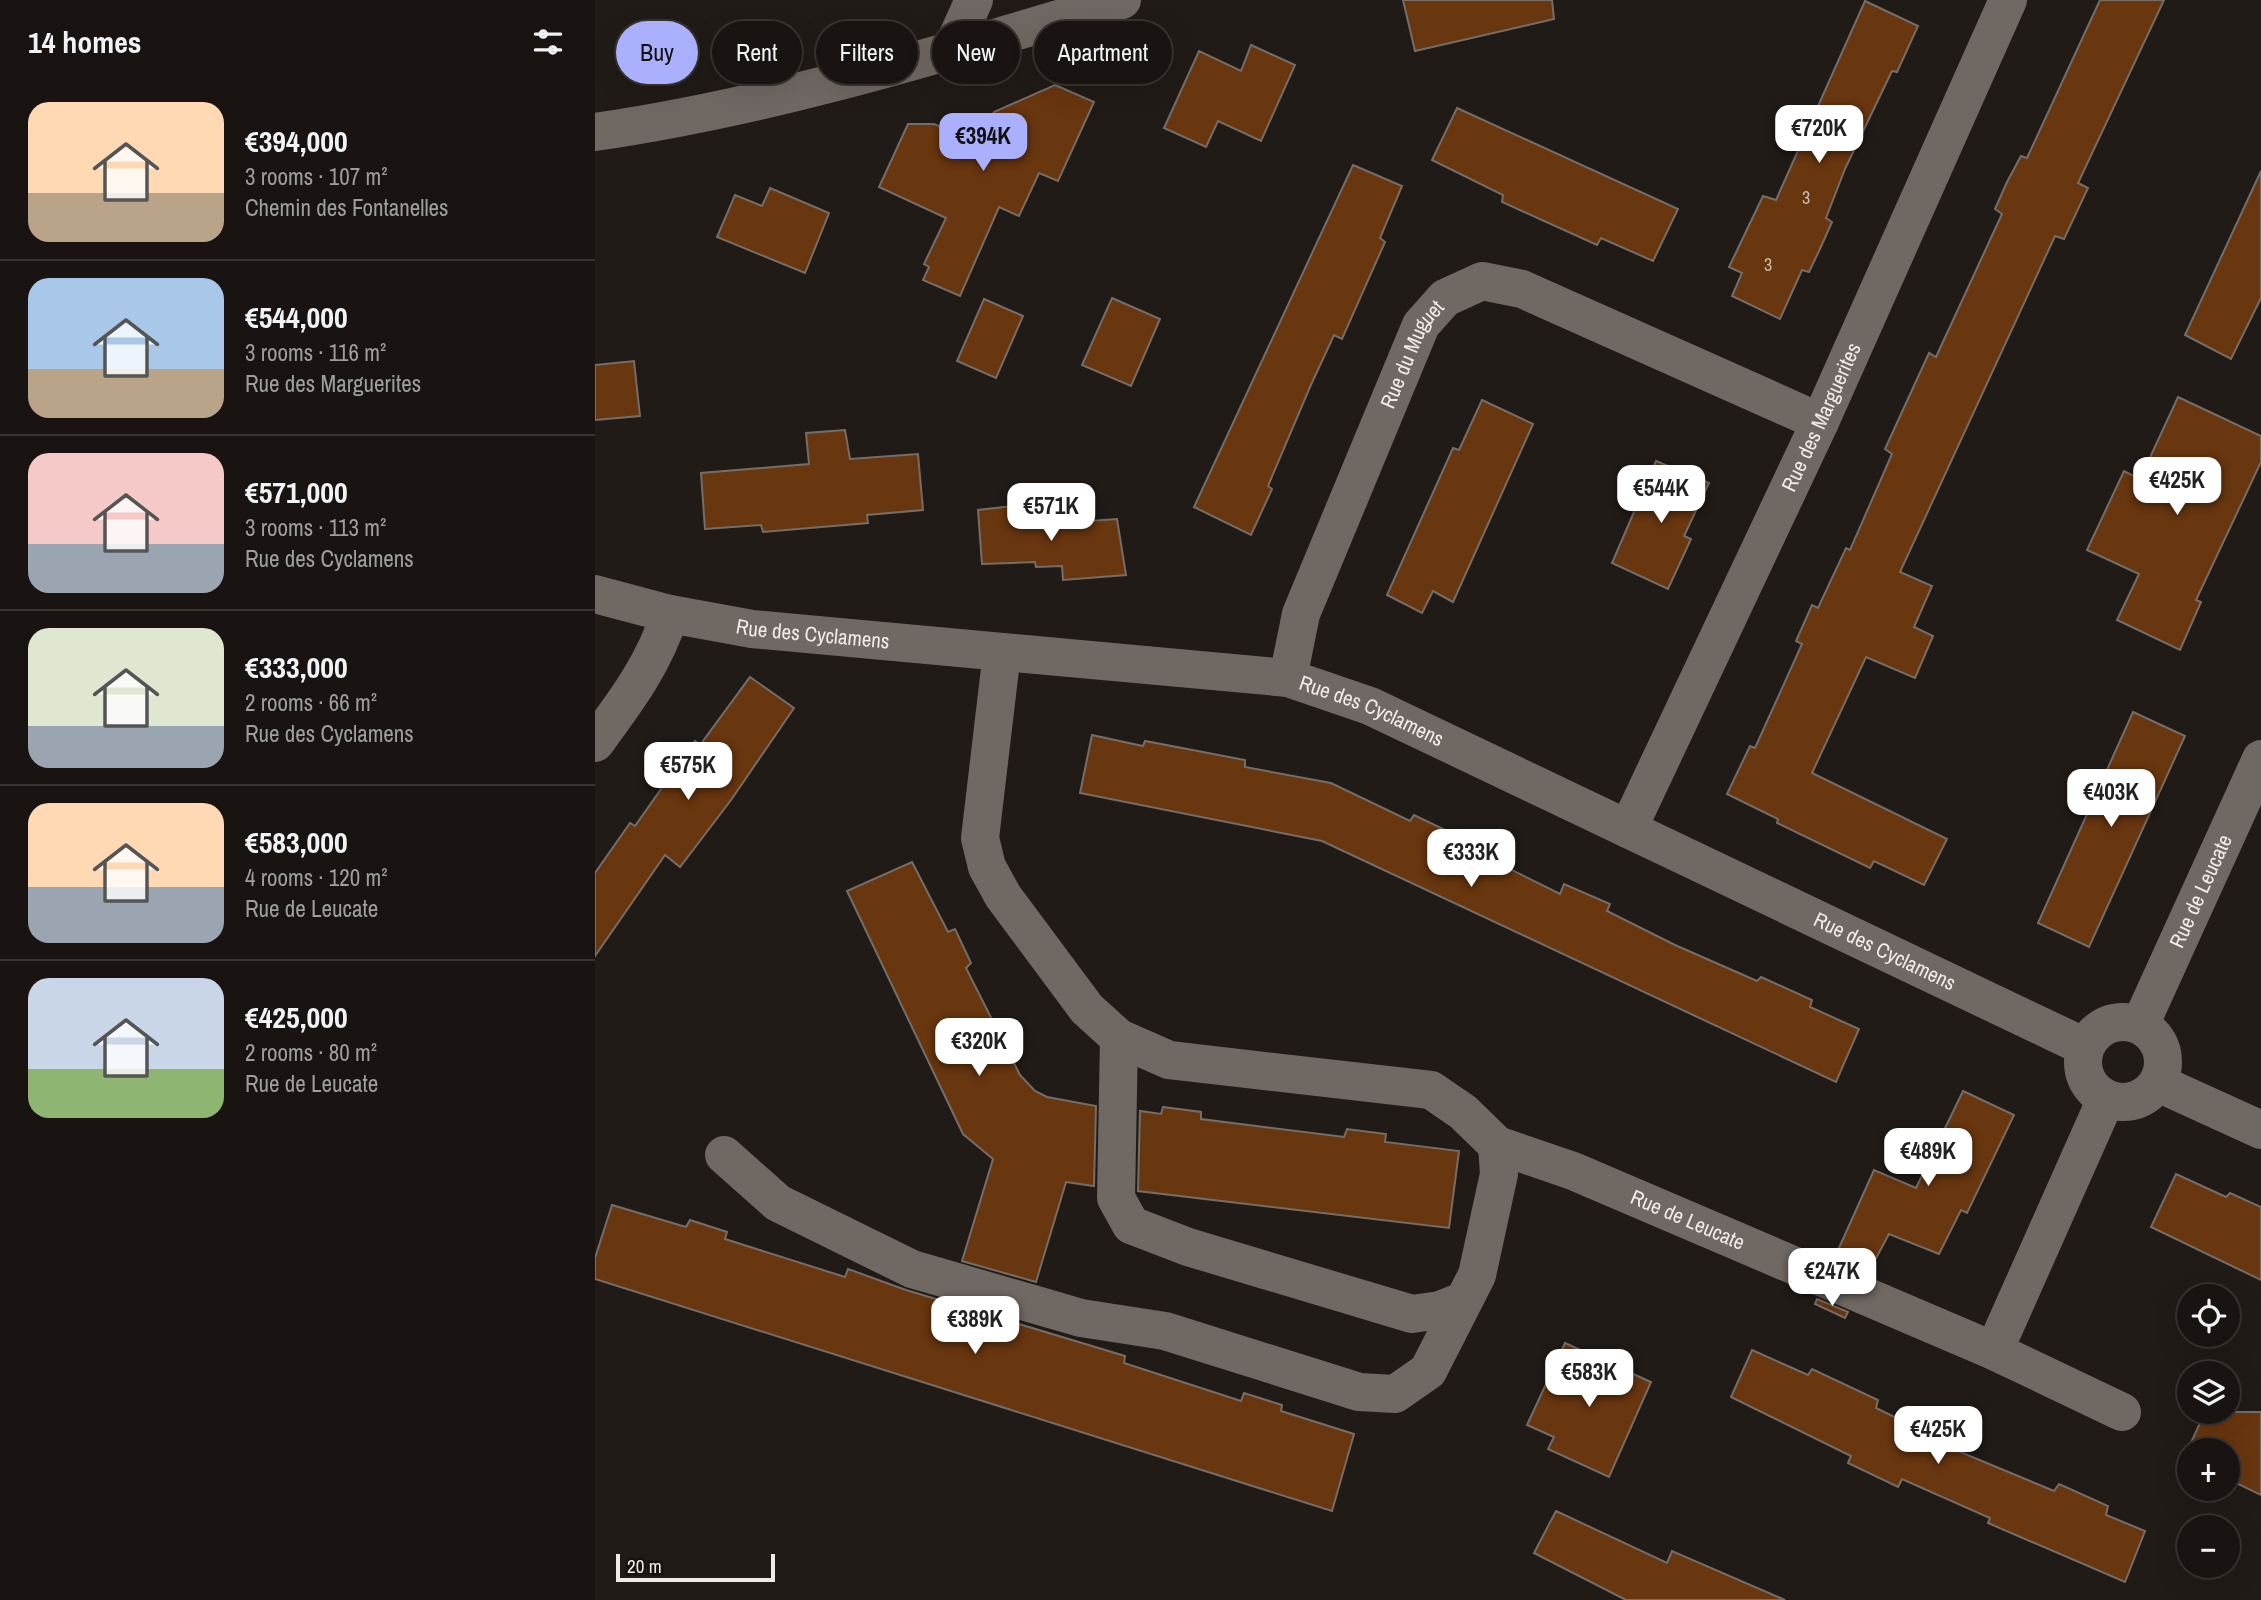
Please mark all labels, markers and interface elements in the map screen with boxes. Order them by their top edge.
chip: Buy [616,21,698,84]
chip: Rent [712,21,802,84]
chip: Filters [816,21,918,84]
chip: New [932,21,1020,84]
chip: Apartment [1034,21,1172,84]
text: 14 homes [28,22,142,62]
icon: filters [529,23,567,61]
pin: €720K [1770,106,1868,165]
text: €720K [1791,112,1847,143]
pin: €394K [934,114,1032,173]
text: €394K [955,120,1011,151]
text: €394,000 [245,121,348,161]
icon: home [84,130,168,214]
text: 3 rooms · 107 m² [245,161,388,192]
house number: 3 [1802,185,1810,210]
text: Chemin des Fontanelles [245,192,449,223]
house number: 3 [1764,252,1772,277]
street label: Rue du Muguet [1373,293,1451,413]
text: €544,000 [245,297,348,337]
icon: home [84,306,168,390]
text: 3 rooms · 116 m² [245,337,386,368]
street label: Rue des Marguerites [1774,338,1868,496]
text: Rue des Marguerites [245,368,421,399]
pin: €425K [2128,458,2226,517]
text: €425K [2149,464,2205,495]
pin: €544K [1612,466,1710,525]
text: €571,000 [245,472,348,512]
text: €544K [1633,472,1689,503]
icon: home [84,481,168,565]
pin: €571K [1002,484,1100,543]
text: €571K [1023,490,1079,521]
text: 3 rooms · 113 m² [245,512,386,543]
text: Rue des Cyclamens [245,543,414,574]
street label: Rue des Cyclamens [734,611,891,656]
text: €333,000 [245,647,348,687]
icon: home [84,656,168,740]
street label: Rue des Cyclamens [1295,668,1449,753]
text: 2 rooms · 66 m² [245,687,377,718]
text: Rue des Cyclamens [245,718,414,749]
pin: €575K [639,742,737,802]
text: €575K [660,749,716,780]
pin: €403K [2062,770,2160,829]
text: €403K [2083,776,2139,807]
text: €583,000 [245,822,348,862]
pin: €333K [1422,830,1520,889]
street label: Rue de Leucate [2162,830,2239,952]
icon: home [84,831,168,915]
text: €333K [1443,836,1499,867]
text: 4 rooms · 120 m² [245,862,388,893]
text: Rue de Leucate [245,893,378,924]
street label: Rue des Cyclamens [1809,905,1961,997]
text: €425,000 [245,997,348,1037]
icon: home [84,1006,168,1090]
pin: €320K [930,1018,1028,1078]
text: €320K [951,1025,1007,1056]
text: 2 rooms · 80 m² [245,1037,377,1068]
text: Rue de Leucate [245,1068,378,1099]
pin: €489K [1879,1128,1977,1188]
text: €489K [1900,1135,1956,1166]
street label: Rue de Leucate [1626,1182,1749,1257]
pin: €247K [1783,1248,1881,1308]
text: €247K [1804,1255,1860,1286]
map controls [2177,1284,2240,1578]
button: locate [2177,1284,2240,1347]
pin: €389K [926,1296,1024,1356]
text: €389K [947,1303,1003,1334]
pin: €583K [1540,1350,1638,1409]
text: €583K [1561,1356,1617,1387]
button: layers [2177,1361,2240,1424]
pin: €425K [1889,1406,1987,1466]
text: €425K [1910,1413,1966,1444]
button: + [2177,1438,2240,1501]
button: − [2177,1515,2240,1578]
scale bar [616,1551,775,1583]
text: 20 m [627,1553,662,1579]

